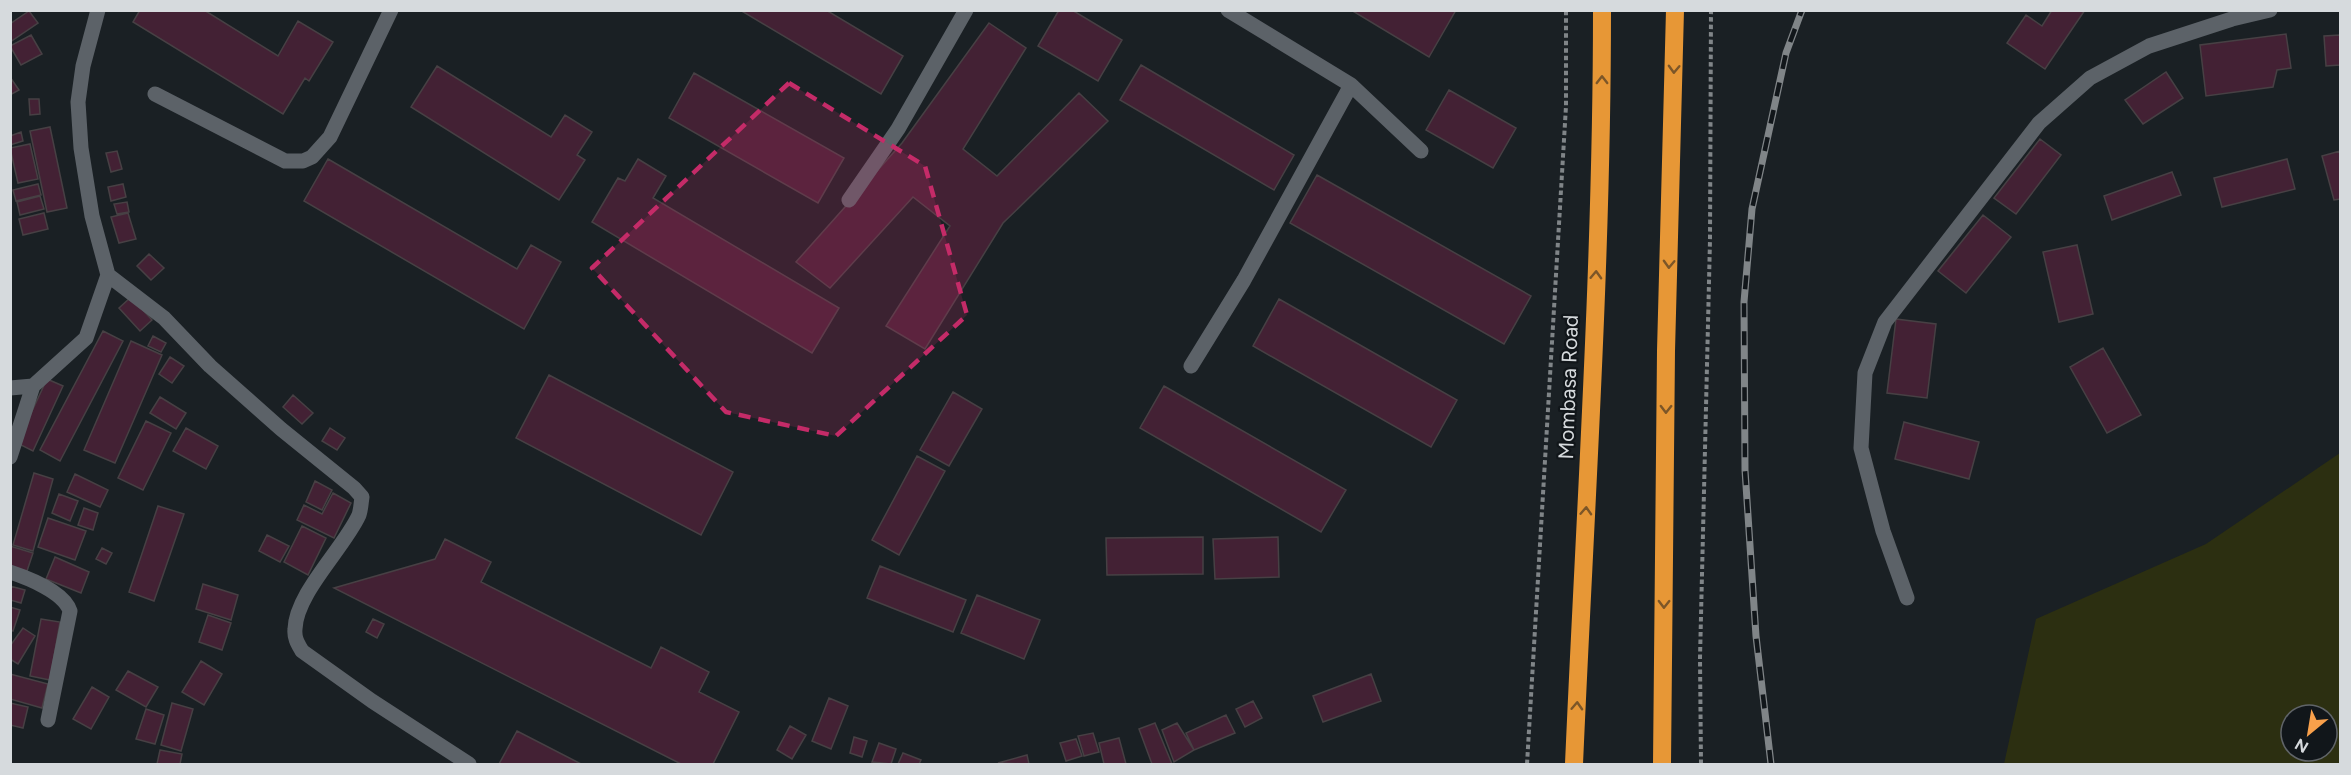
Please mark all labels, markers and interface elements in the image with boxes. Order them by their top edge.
one-way arrow [1668,64,1680,73]
one-way arrow [1596,76,1608,85]
one-way arrow [1662,259,1675,268]
one-way arrow [1589,271,1602,280]
street label: Mombasa Road [1553,314,1583,460]
one-way arrow [1660,405,1672,414]
one-way arrow [1579,507,1592,516]
one-way arrow [1658,600,1670,609]
one-way arrow [1570,702,1583,711]
north arrow [2279,703,2339,763]
text: N [2292,734,2312,757]

